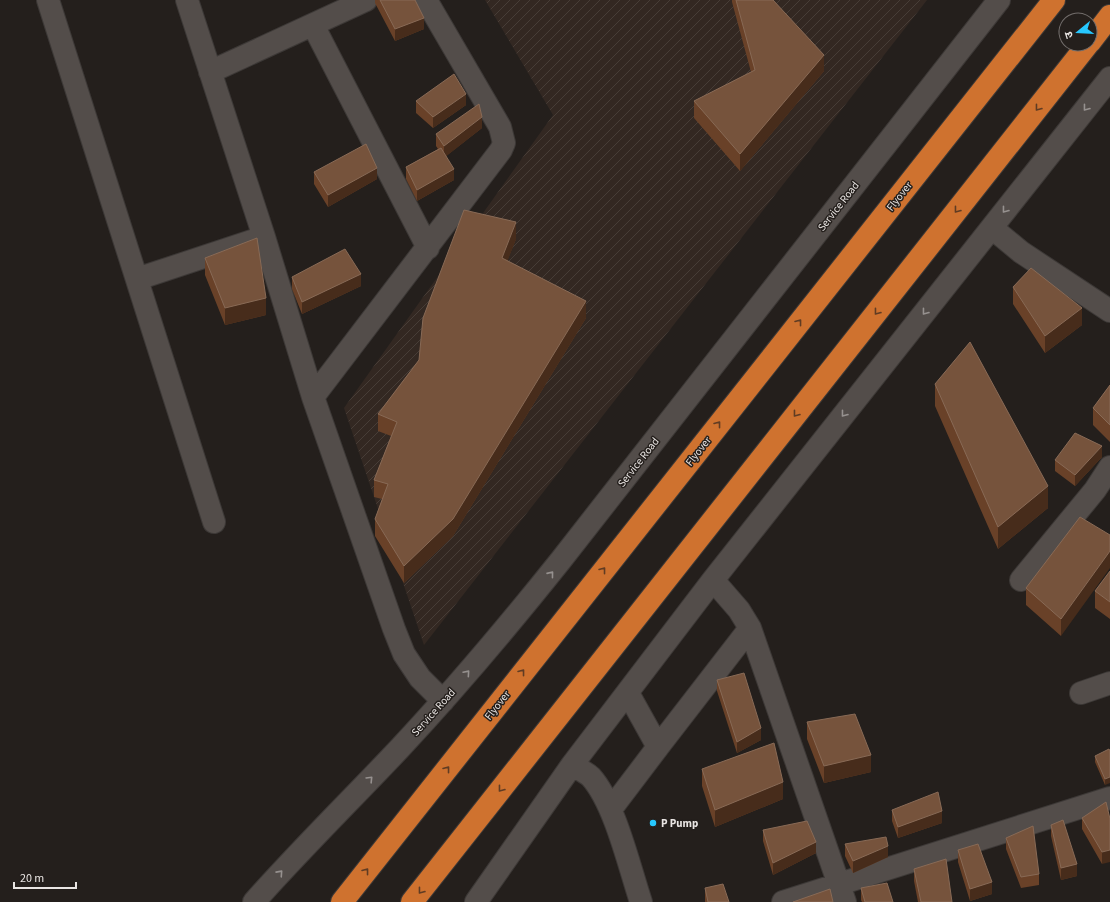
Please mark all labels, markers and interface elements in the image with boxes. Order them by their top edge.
north arrow [1058,12,1098,52]
text: उ [1061,29,1077,40]
one-way arrow [1036,103,1043,110]
one-way arrow [1083,104,1090,111]
street label: Service Road [814,178,863,234]
street label: Flyover [883,178,916,214]
one-way arrow [955,205,962,212]
one-way arrow [1003,206,1010,213]
one-way arrow [874,307,881,314]
one-way arrow [922,308,929,315]
one-way arrow [794,320,801,327]
one-way arrow [794,409,801,416]
one-way arrow [842,410,849,417]
one-way arrow [714,422,721,429]
street label: Flyover [682,433,715,469]
street label: Service Road [614,434,663,490]
one-way arrow [598,568,605,575]
one-way arrow [546,571,553,578]
one-way arrow [462,670,470,678]
one-way arrow [518,670,525,677]
street label: Service Road [408,685,459,739]
street label: Flyover [481,687,514,723]
one-way arrow [442,766,449,773]
one-way arrow [365,776,372,784]
one-way arrow [498,784,505,791]
place label: P Pump [661,816,698,831]
marker: P Pump [648,818,658,828]
scale bar [14,864,76,890]
one-way arrow [362,869,369,876]
text: 20 m [20,870,44,887]
one-way arrow [275,870,282,878]
one-way arrow [418,887,425,894]

